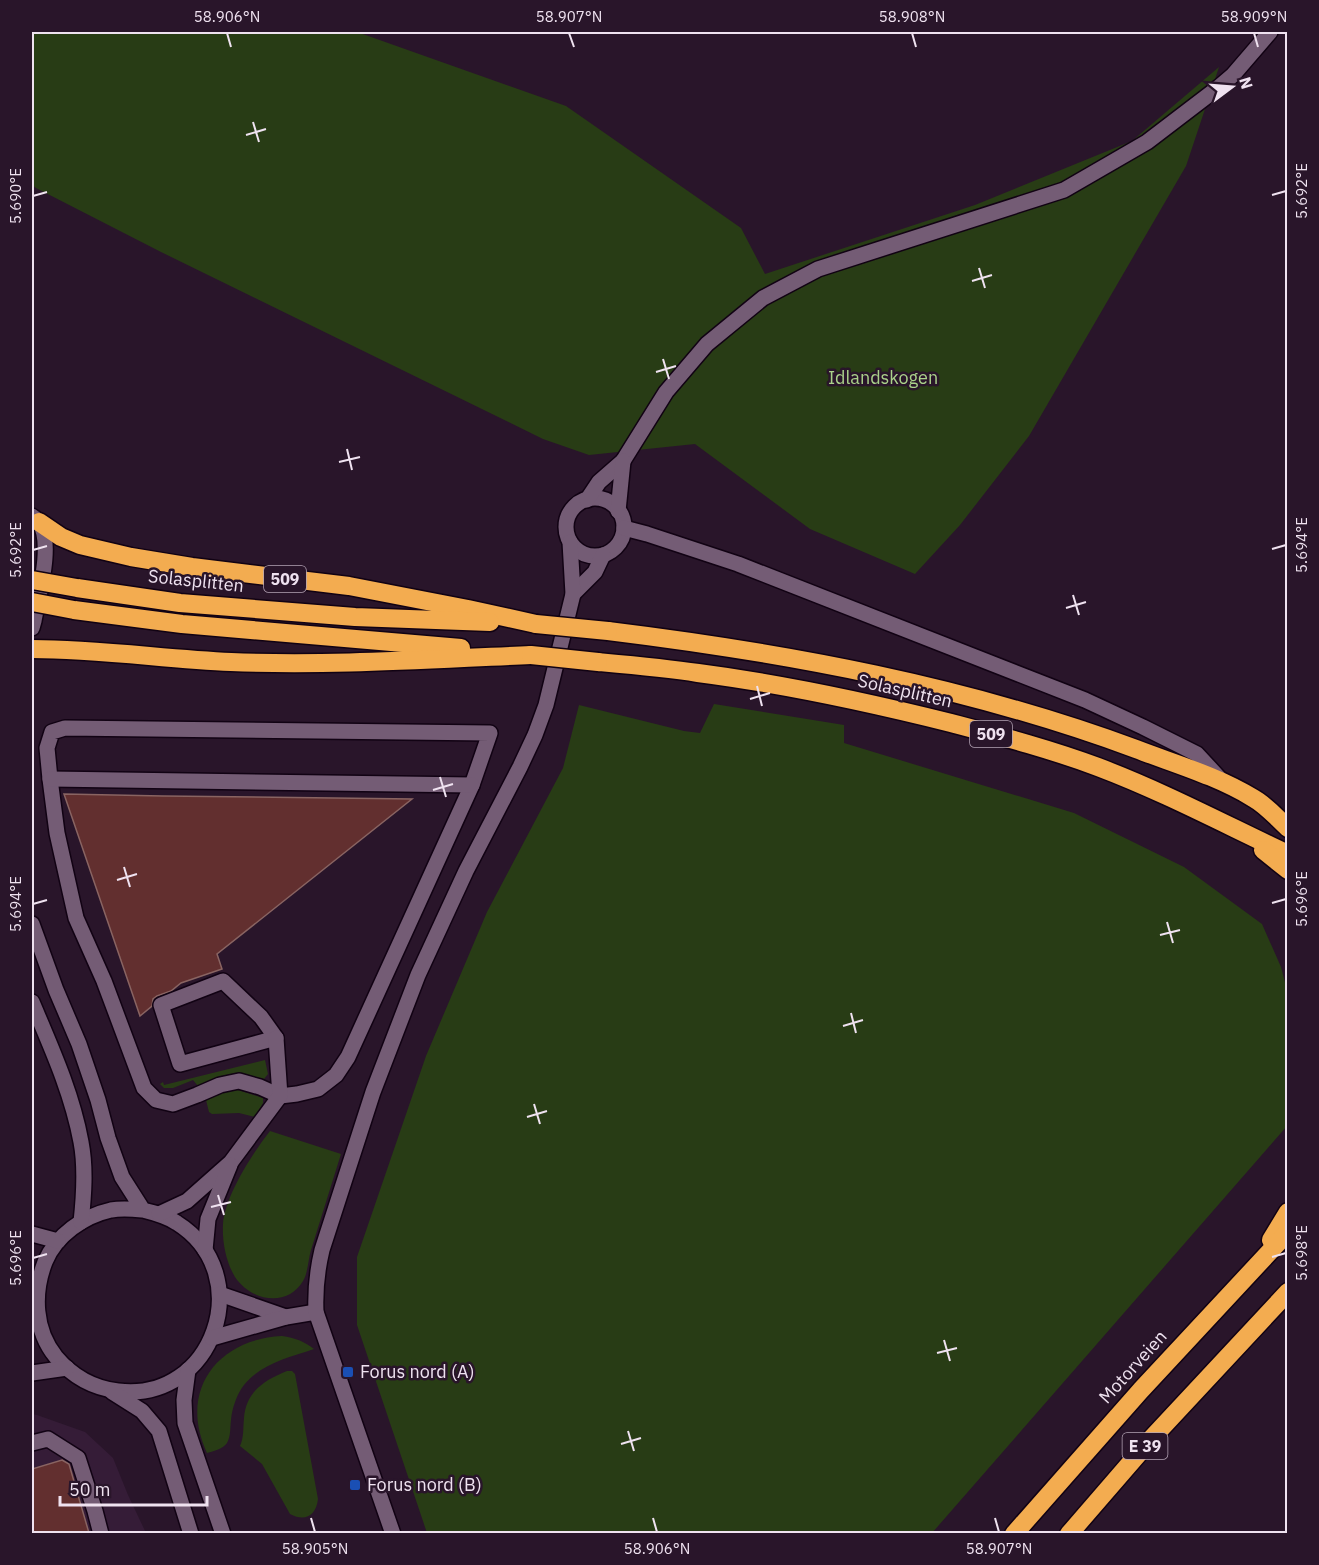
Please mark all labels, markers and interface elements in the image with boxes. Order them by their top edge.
text: 58.906°N [194,7,260,26]
text: 58.907°N [536,7,602,26]
text: 58.908°N [879,7,945,26]
text: 58.909°N [1221,7,1287,26]
north arrow [1202,57,1262,117]
text: N [1235,75,1258,91]
text: 5.692°E [1292,163,1311,219]
text: 5.690°E [6,168,25,224]
park label: Idlandskogen [828,366,938,389]
text: 5.694°E [1292,517,1311,573]
text: 5.692°E [6,522,25,578]
street label: Solasplitten [147,564,245,597]
road number: 509 [264,566,306,592]
street label: Solasplitten [856,668,955,713]
road number: 509 [970,721,1012,747]
text: 5.696°E [1292,871,1311,927]
text: 5.694°E [6,876,25,932]
text: 5.698°E [1292,1225,1311,1281]
text: 5.696°E [6,1230,25,1286]
street label: Motorveien [1094,1325,1172,1408]
place label: Forus nord (A) [360,1360,475,1383]
marker: Forus nord (A) [341,1365,355,1379]
road number: E 39 [1122,1433,1168,1459]
scale bar [60,1469,207,1507]
place label: Forus nord (B) [367,1473,482,1496]
text: 50 m [69,1478,111,1501]
marker: Forus nord (B) [348,1478,362,1492]
text: 58.905°N [282,1539,348,1558]
text: 58.906°N [624,1539,690,1558]
text: 58.907°N [966,1539,1032,1558]

